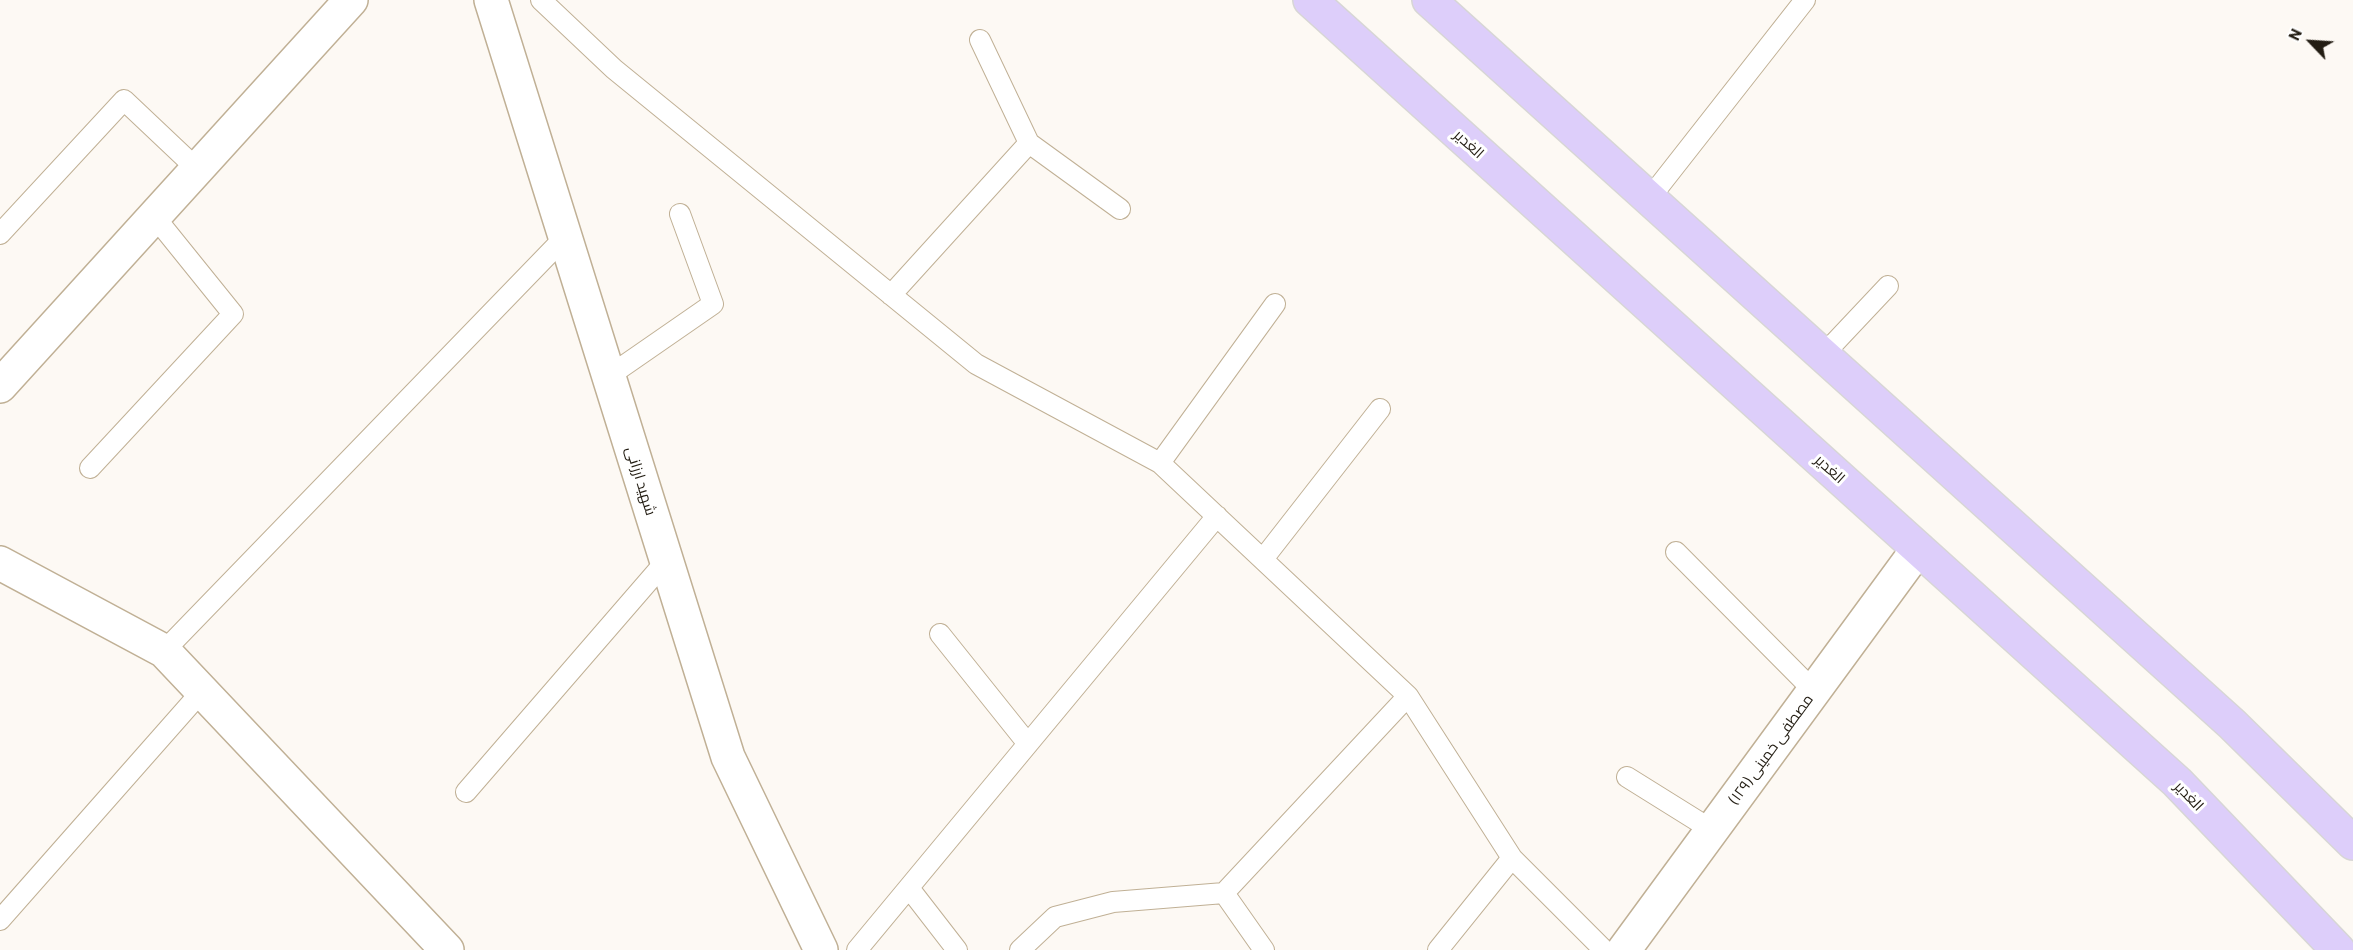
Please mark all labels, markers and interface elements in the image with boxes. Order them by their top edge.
north arrow [2281,12,2341,72]
text: N [2283,25,2305,43]
street label: الغدیر [1450,126,1488,162]
street label: شهید ارزانی [622,444,660,518]
street label: الغدیر [1811,451,1849,487]
street label: مصطفی خمینی (۱۲۹) [1725,691,1817,807]
street label: الغدیر [2171,777,2207,815]

